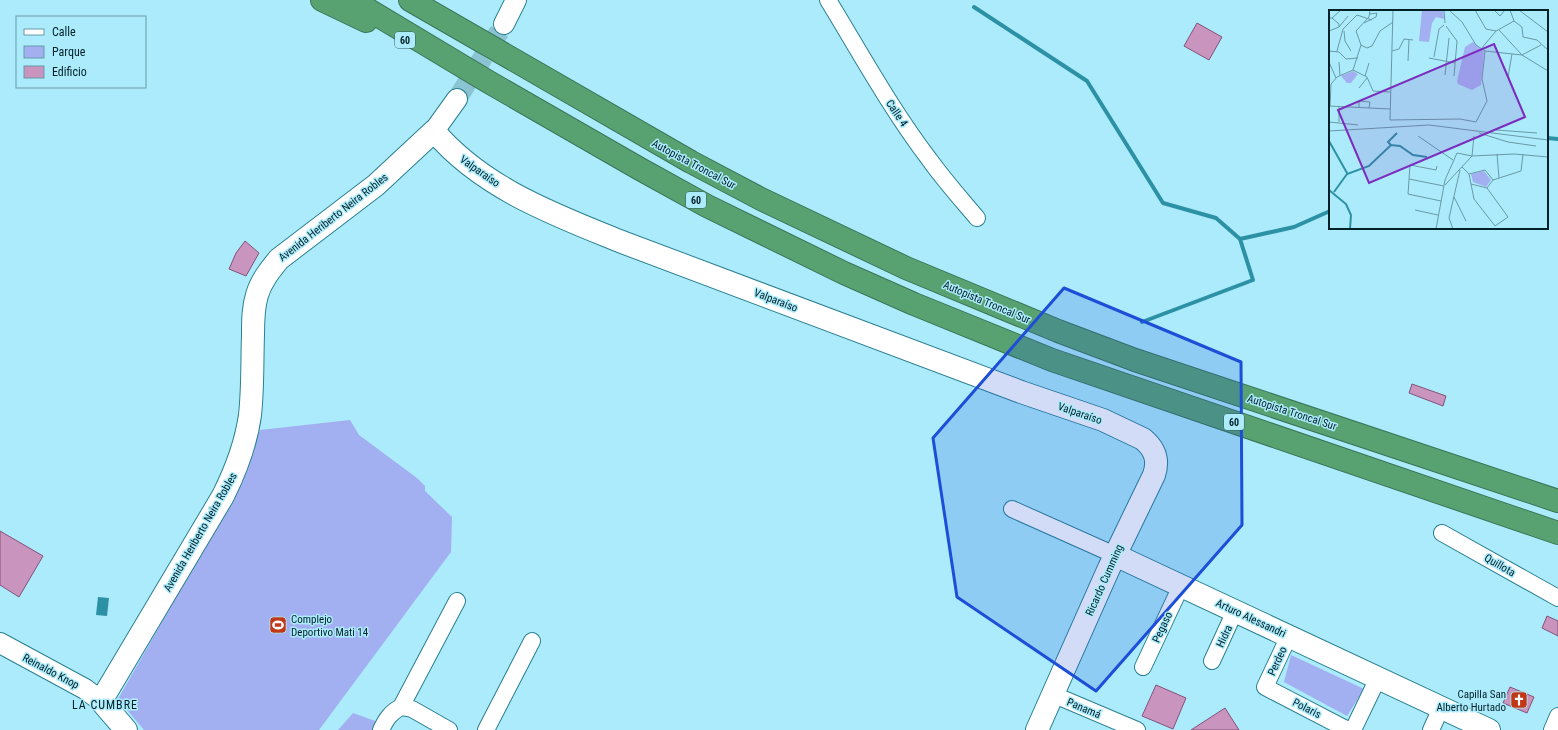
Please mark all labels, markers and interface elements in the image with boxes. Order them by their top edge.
inset map [1329,10,1548,229]
legend [16,16,146,88]
text: Calle [52,25,76,39]
road number: 60 [395,32,415,48]
text: Parque [52,45,86,59]
text: Edificio [52,65,87,79]
street label: Calle 4 [883,97,911,130]
street label: Autopista Troncal Sur [650,137,739,192]
street label: Valparaíso [457,153,503,190]
street label: Avenida Heriberto Neira Robles [276,171,391,264]
road number: 60 [686,192,706,208]
street label: Autopista Troncal Sur [941,278,1033,327]
street label: Valparaíso [752,286,800,315]
street label: Autopista Troncal Sur [1245,392,1339,433]
street label: Valparaíso [1056,400,1104,427]
road number: 60 [1224,414,1244,430]
street label: Avenida Heriberto Neira Robles [161,470,240,594]
street label: Ricardo Cumming [1083,542,1126,618]
street label: Quillota [1482,551,1518,579]
street label: Arturo Alessandri [1214,597,1288,640]
street label: Pegaso [1150,609,1175,645]
place label: Complejo Deportivo Mati 14 [291,613,369,639]
sports icon: Complejo Deportivo Mati 14 [268,615,288,635]
street label: Hidra [1214,623,1235,649]
street label: Perdeo [1265,644,1290,678]
street label: Reinaldo Knop [20,651,81,692]
place label: Capilla San Alberto Hurtado [1436,688,1506,714]
church icon: Capilla San Alberto Hurtado [1509,690,1529,710]
street label: Panamá [1065,696,1103,721]
street label: Polaris [1290,696,1323,721]
district label: LA CUMBRE [72,698,138,712]

